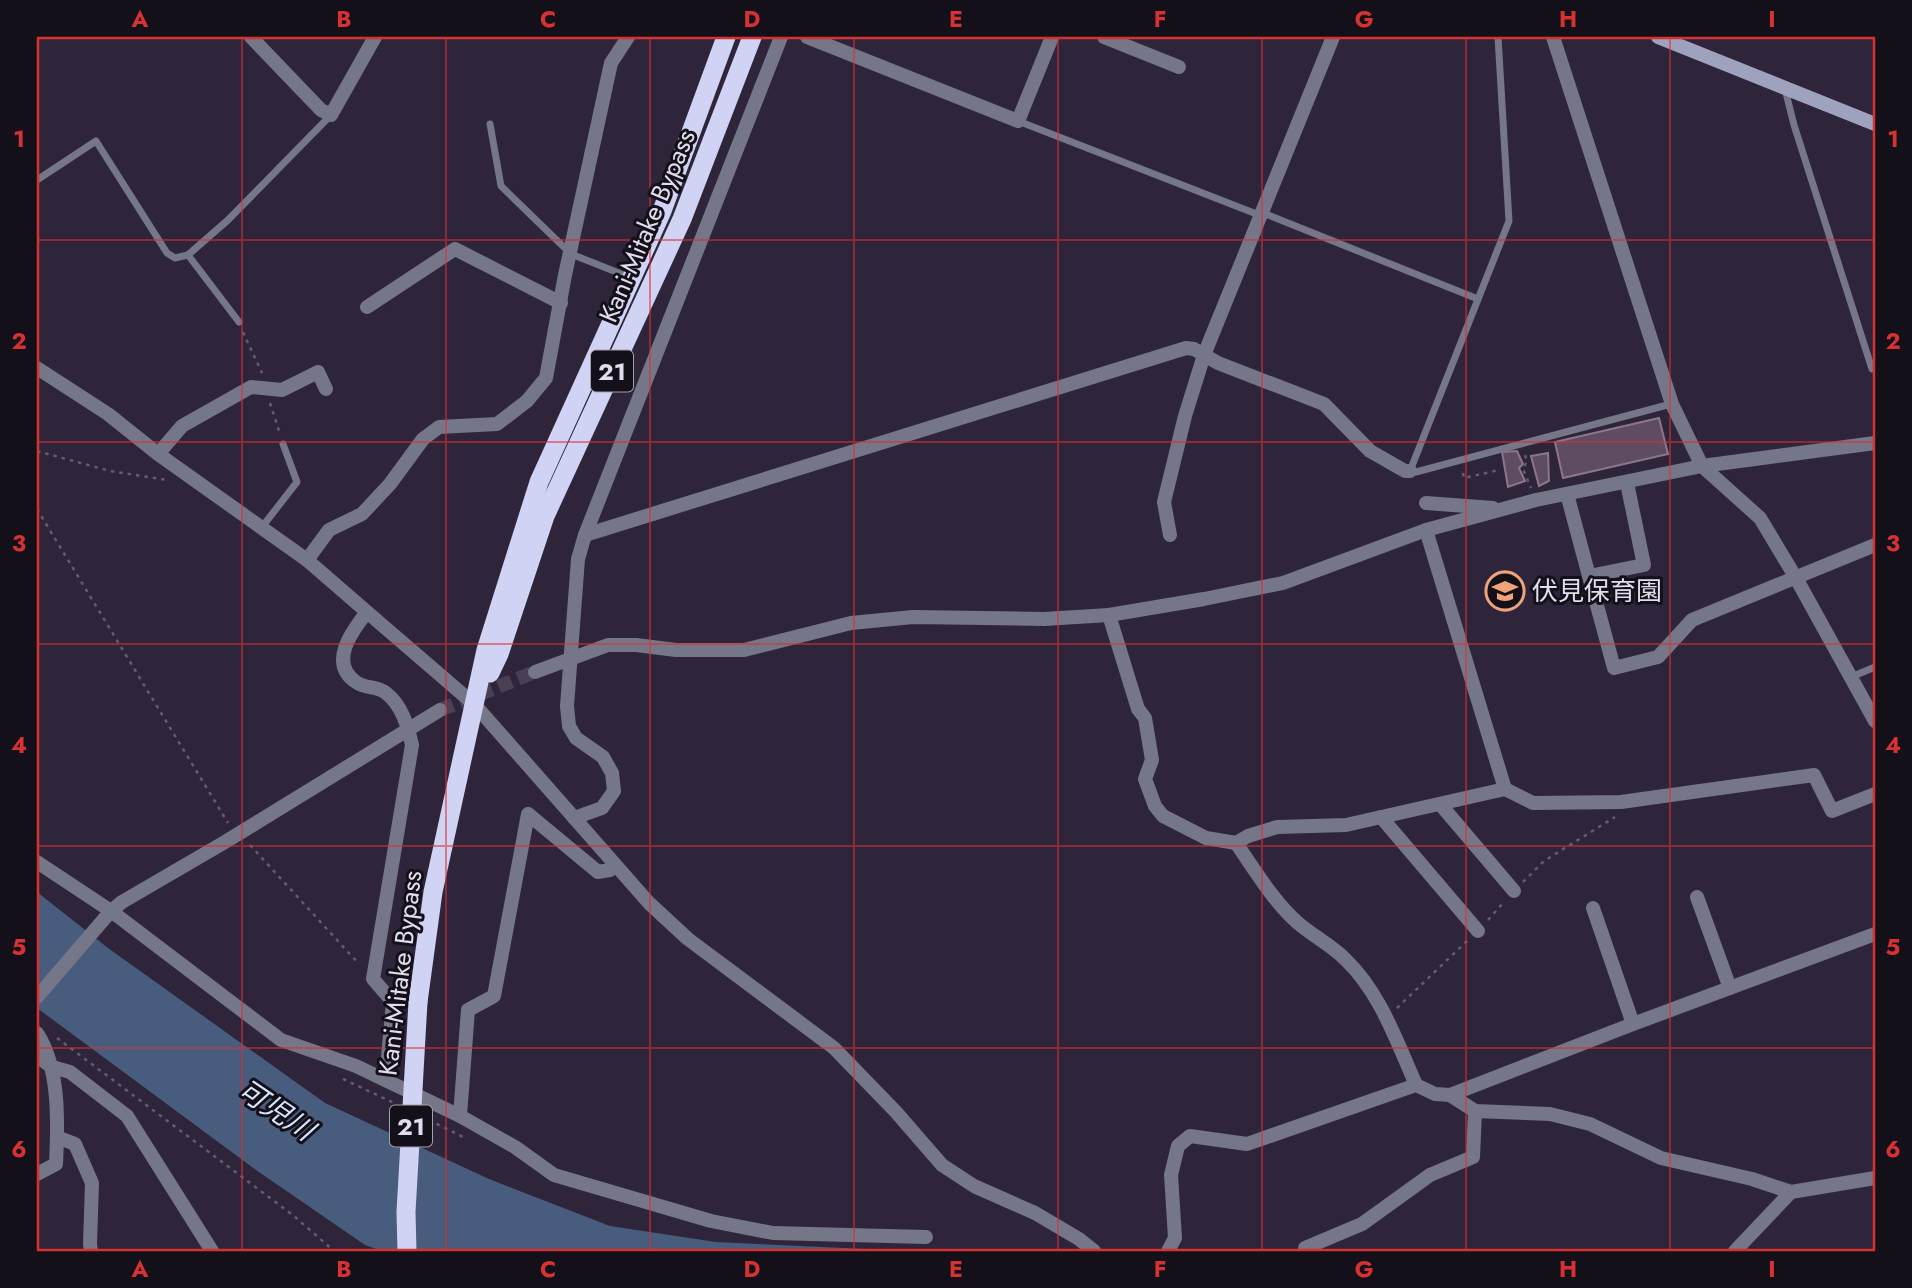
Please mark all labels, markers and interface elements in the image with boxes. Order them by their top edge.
text: A [131,2,149,36]
text: B [336,2,352,36]
text: C [540,2,556,36]
text: D [744,2,761,36]
text: E [949,2,963,36]
text: F [1154,2,1166,36]
text: G [1355,2,1373,36]
text: H [1559,2,1577,36]
text: I [1768,2,1776,36]
text: 1 [13,122,25,156]
text: 1 [1887,122,1899,156]
street label: Kani-Mitake Bypass [589,124,705,328]
text: 2 [11,324,27,358]
text: 2 [1885,324,1901,358]
road number: 21 [591,350,633,392]
text: 3 [12,526,26,560]
text: 3 [1886,526,1900,560]
school or university icon: 伏見保育園 [1484,570,1526,612]
place label: 伏見保育園 [1532,572,1662,610]
text: 4 [11,728,27,762]
text: 4 [1885,728,1901,762]
street label: Kani-Mitake Bypass [369,868,431,1078]
text: 5 [12,930,26,964]
text: 5 [1886,930,1900,964]
water label: 可児川 [230,1070,325,1152]
road number: 21 [390,1106,432,1146]
text: 6 [11,1132,27,1166]
text: 6 [1885,1132,1901,1166]
text: A [131,1252,149,1286]
text: B [336,1252,352,1286]
text: C [540,1252,556,1286]
text: D [744,1252,761,1286]
text: E [949,1252,963,1286]
text: F [1154,1252,1166,1286]
text: G [1355,1252,1373,1286]
text: H [1559,1252,1577,1286]
text: I [1768,1252,1776,1286]

